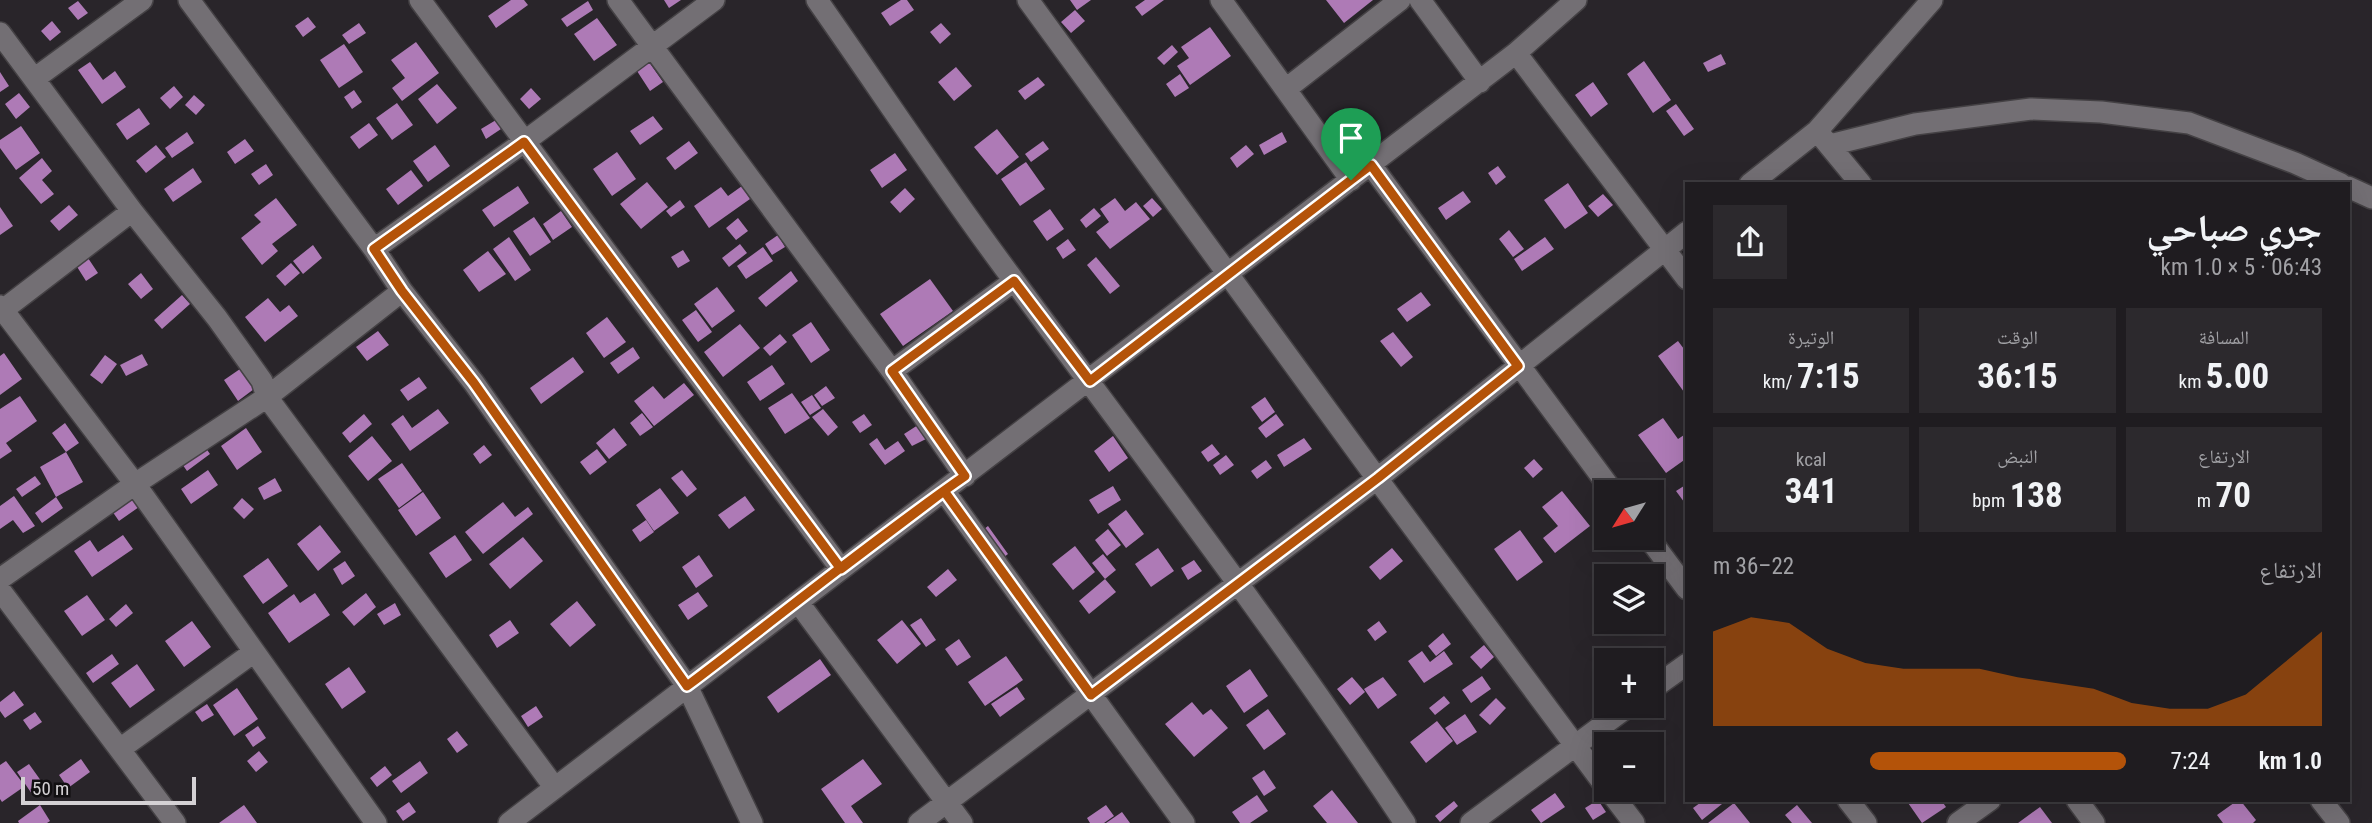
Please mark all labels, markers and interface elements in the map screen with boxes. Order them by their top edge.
pin [1321,108,1381,180]
icon: arrive [1332,119,1370,157]
button: share [1713,205,1787,279]
text: جري صباحي [2146,206,2322,250]
text: 06:43 · 5 × 1.0 km [2161,254,2322,281]
text: الوتيرة [1788,326,1834,349]
text: الوقت [1997,326,2038,349]
text: المسافة [2199,326,2249,349]
text: 7:15 [1797,356,1860,397]
text: 36:15 [1977,356,2058,397]
text: 5.00 [2206,356,2269,397]
text: /km [1763,370,1797,393]
text: km [2179,370,2206,393]
text: النبض [1997,445,2038,468]
text: الارتفاع [2198,445,2250,468]
text: kcal [1796,448,1826,471]
text: 341 [1785,471,1838,512]
text: 138 [2010,475,2063,516]
text: 70 [2215,475,2251,516]
north arrow [1594,480,1664,550]
map controls [1594,480,1664,802]
text: bpm [1972,489,2010,512]
text: m [2197,489,2215,512]
text: 22–36 m [1713,553,1794,580]
text: الارتفاع [2259,557,2322,584]
button: layers [1594,564,1664,634]
button: + [1594,648,1664,718]
button: − [1594,732,1664,802]
text: 7:24 [2171,748,2210,775]
text: 1.0 km [2259,748,2322,775]
scale bar [21,774,196,806]
text: 50 m [32,777,69,800]

